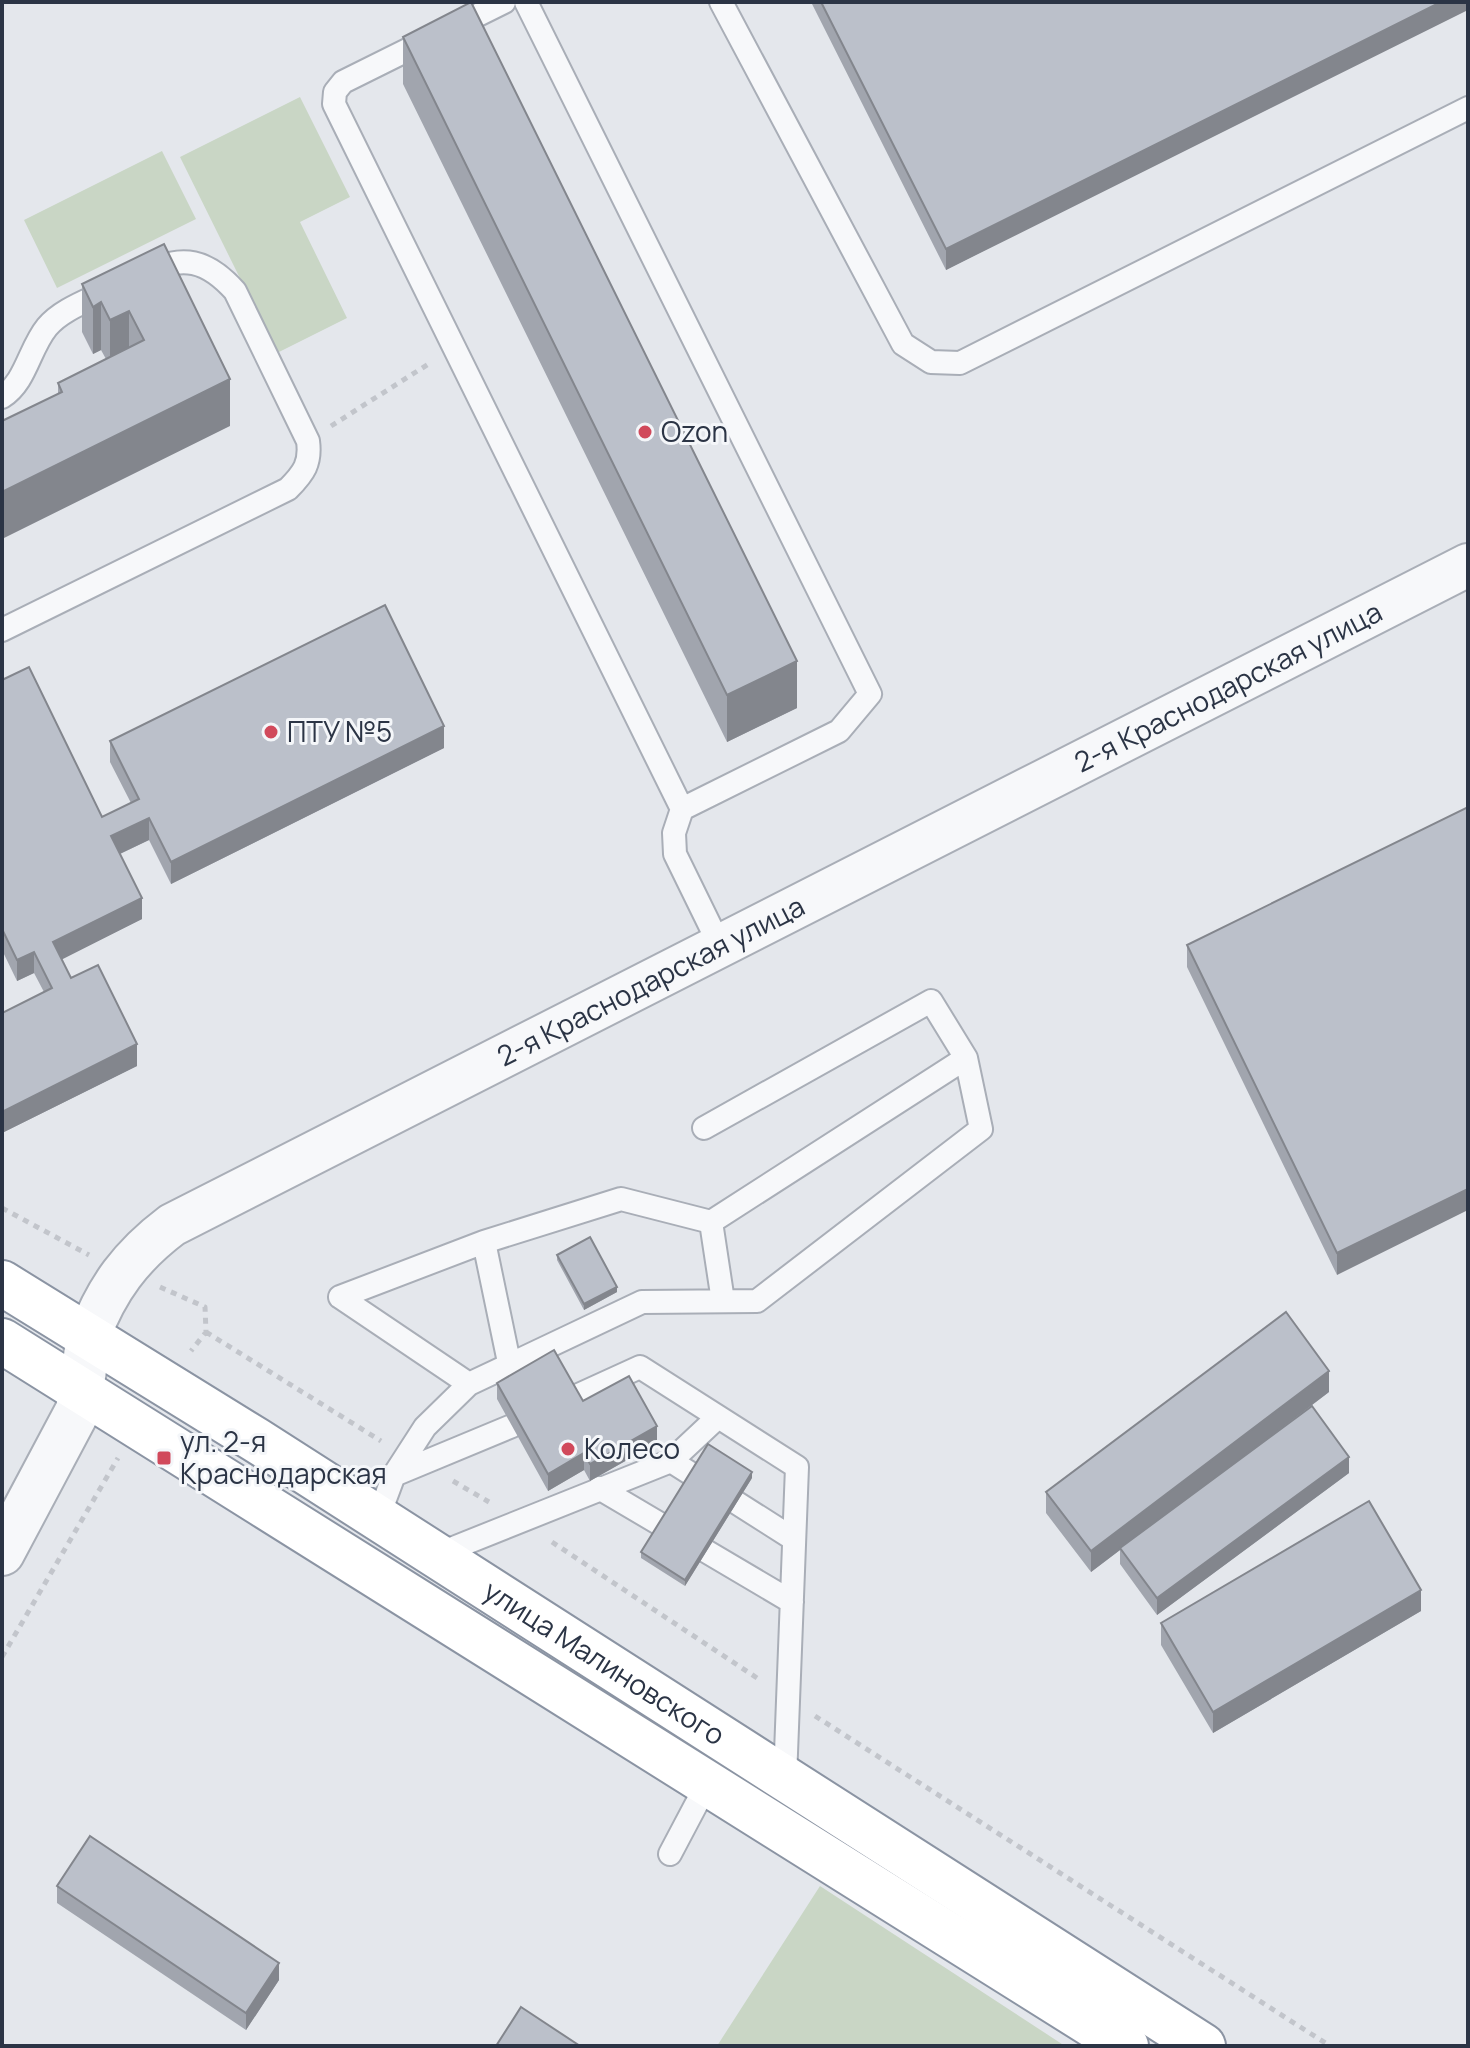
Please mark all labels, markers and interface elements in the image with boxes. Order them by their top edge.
place label: Ozon [661,412,728,450]
marker: Ozon [636,423,654,441]
street label: 2-я Краснодарская улица [1068,592,1388,780]
place label: ПТУ №5 [287,712,392,750]
marker: ПТУ №5 [262,723,280,741]
street label: 2-я Краснодарская улица [490,886,811,1074]
place label: ул. 2-я Краснодарская [180,1422,387,1492]
place label: Колесо [584,1429,680,1467]
marker: Колесо [559,1440,577,1458]
marker: ул. 2-я Краснодарская [155,1449,173,1467]
street label: улица Малиновского [477,1571,732,1753]

